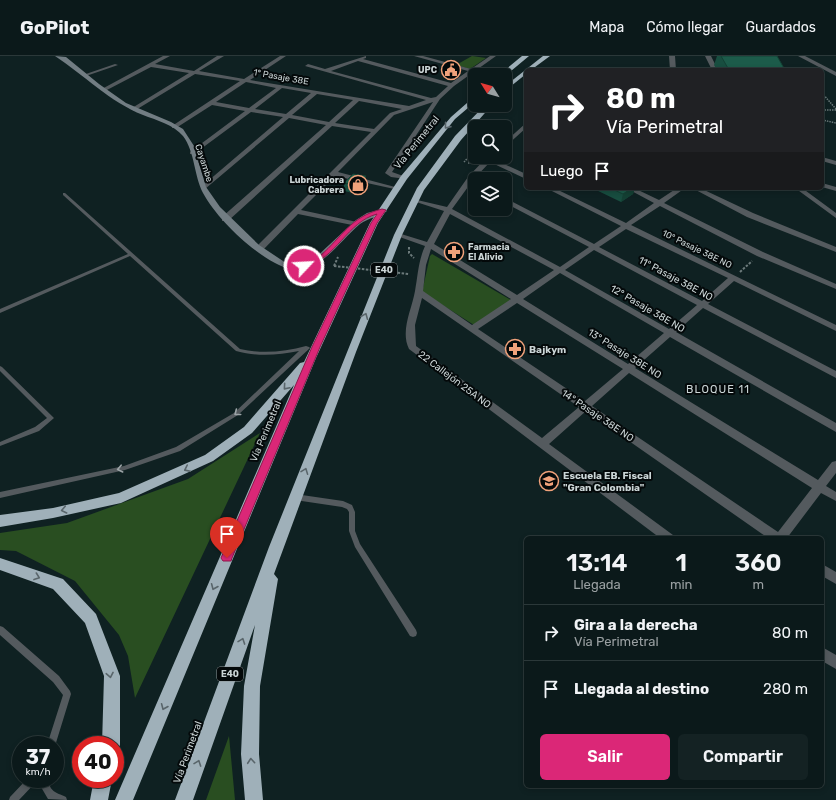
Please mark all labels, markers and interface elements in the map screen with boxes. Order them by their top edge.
text: GoPilot [20,16,89,39]
text: Mapa [589,19,624,36]
text: Cómo llegar [646,19,724,36]
text: Guardados [746,19,816,36]
public building icon: UPC [440,59,462,81]
place label: UPC [418,65,438,75]
street label: 1° Pasaje 38E [253,67,309,87]
north arrow [468,68,512,112]
map controls [468,68,512,216]
text: 80 m [606,82,676,115]
icon: right [540,84,592,136]
street label: Vía Perimetral [392,114,442,172]
text: Vía Perimetral [606,116,723,138]
button: search [468,120,512,164]
one-way arrow [445,121,452,128]
street label: Cayambe [193,143,215,183]
icon: arrive [591,160,613,182]
text: Luego [540,162,583,180]
button: layers [468,172,512,216]
shop icon: Lubricadora Cabrera [347,174,369,196]
place label: Lubricadora Cabrera [289,175,344,195]
street label: 10° Pasaje 38E NO [661,228,733,270]
pharmacy icon: Farmacia El Alivio [443,241,465,263]
place label: Farmacia El Alivio [468,242,510,262]
position arrow [283,245,325,287]
street label: 11° Pasaje 38E NO [636,254,715,304]
road number: E40 [371,263,397,277]
street label: 12° Pasaje 38E NO [608,283,687,335]
one-way arrow [361,312,369,319]
street label: 13° Pasaje 38E NO [586,326,664,381]
pharmacy icon: Bajkym [504,338,526,360]
place label: Bajkym [529,344,566,356]
street label: 22 Callejón 25A NO [416,349,493,411]
one-way arrow [283,382,290,390]
district label: BLOQUE 11 [686,383,750,396]
street label: 14° Pasaje 38E NO [559,387,636,445]
street label: Vía Perimetral [248,399,284,464]
one-way arrow [234,408,241,415]
one-way arrow [117,464,123,472]
one-way arrow [183,464,191,472]
one-way arrow [301,468,309,475]
school or university icon: Escuela EB. Fiscal "Gran Colombia" [538,470,560,492]
place label: Escuela EB. Fiscal "Gran Colombia" [563,470,652,494]
one-way arrow [61,506,67,514]
pin [210,517,244,558]
icon: arrive [216,523,238,545]
text: 13:14 [566,549,628,577]
text: 1 [675,549,687,577]
text: 360 [735,549,782,577]
one-way arrow [33,572,40,580]
text: Llegada [573,577,621,592]
text: min [670,577,693,592]
text: m [752,577,764,592]
one-way arrow [211,583,219,590]
text: Gira a la derecha [574,616,698,634]
icon: right [540,622,562,644]
text: 80 m [772,624,808,642]
text: Vía Perimetral [574,634,659,649]
one-way arrow [237,638,246,645]
road number: E40 [217,667,243,681]
one-way arrow [106,672,114,678]
icon: arrive [540,678,562,700]
text: Llegada al destino [574,680,709,698]
text: 280 m [763,680,808,698]
one-way arrow [160,703,168,710]
street label: Vía Perimetral [171,720,205,785]
button: Salir [540,734,670,780]
button: Compartir [678,734,808,780]
speed limit sign: 40 [72,736,124,788]
text: 37 [26,745,50,769]
one-way arrow [246,758,255,764]
one-way arrow [193,760,201,767]
text: km/h [26,766,50,778]

